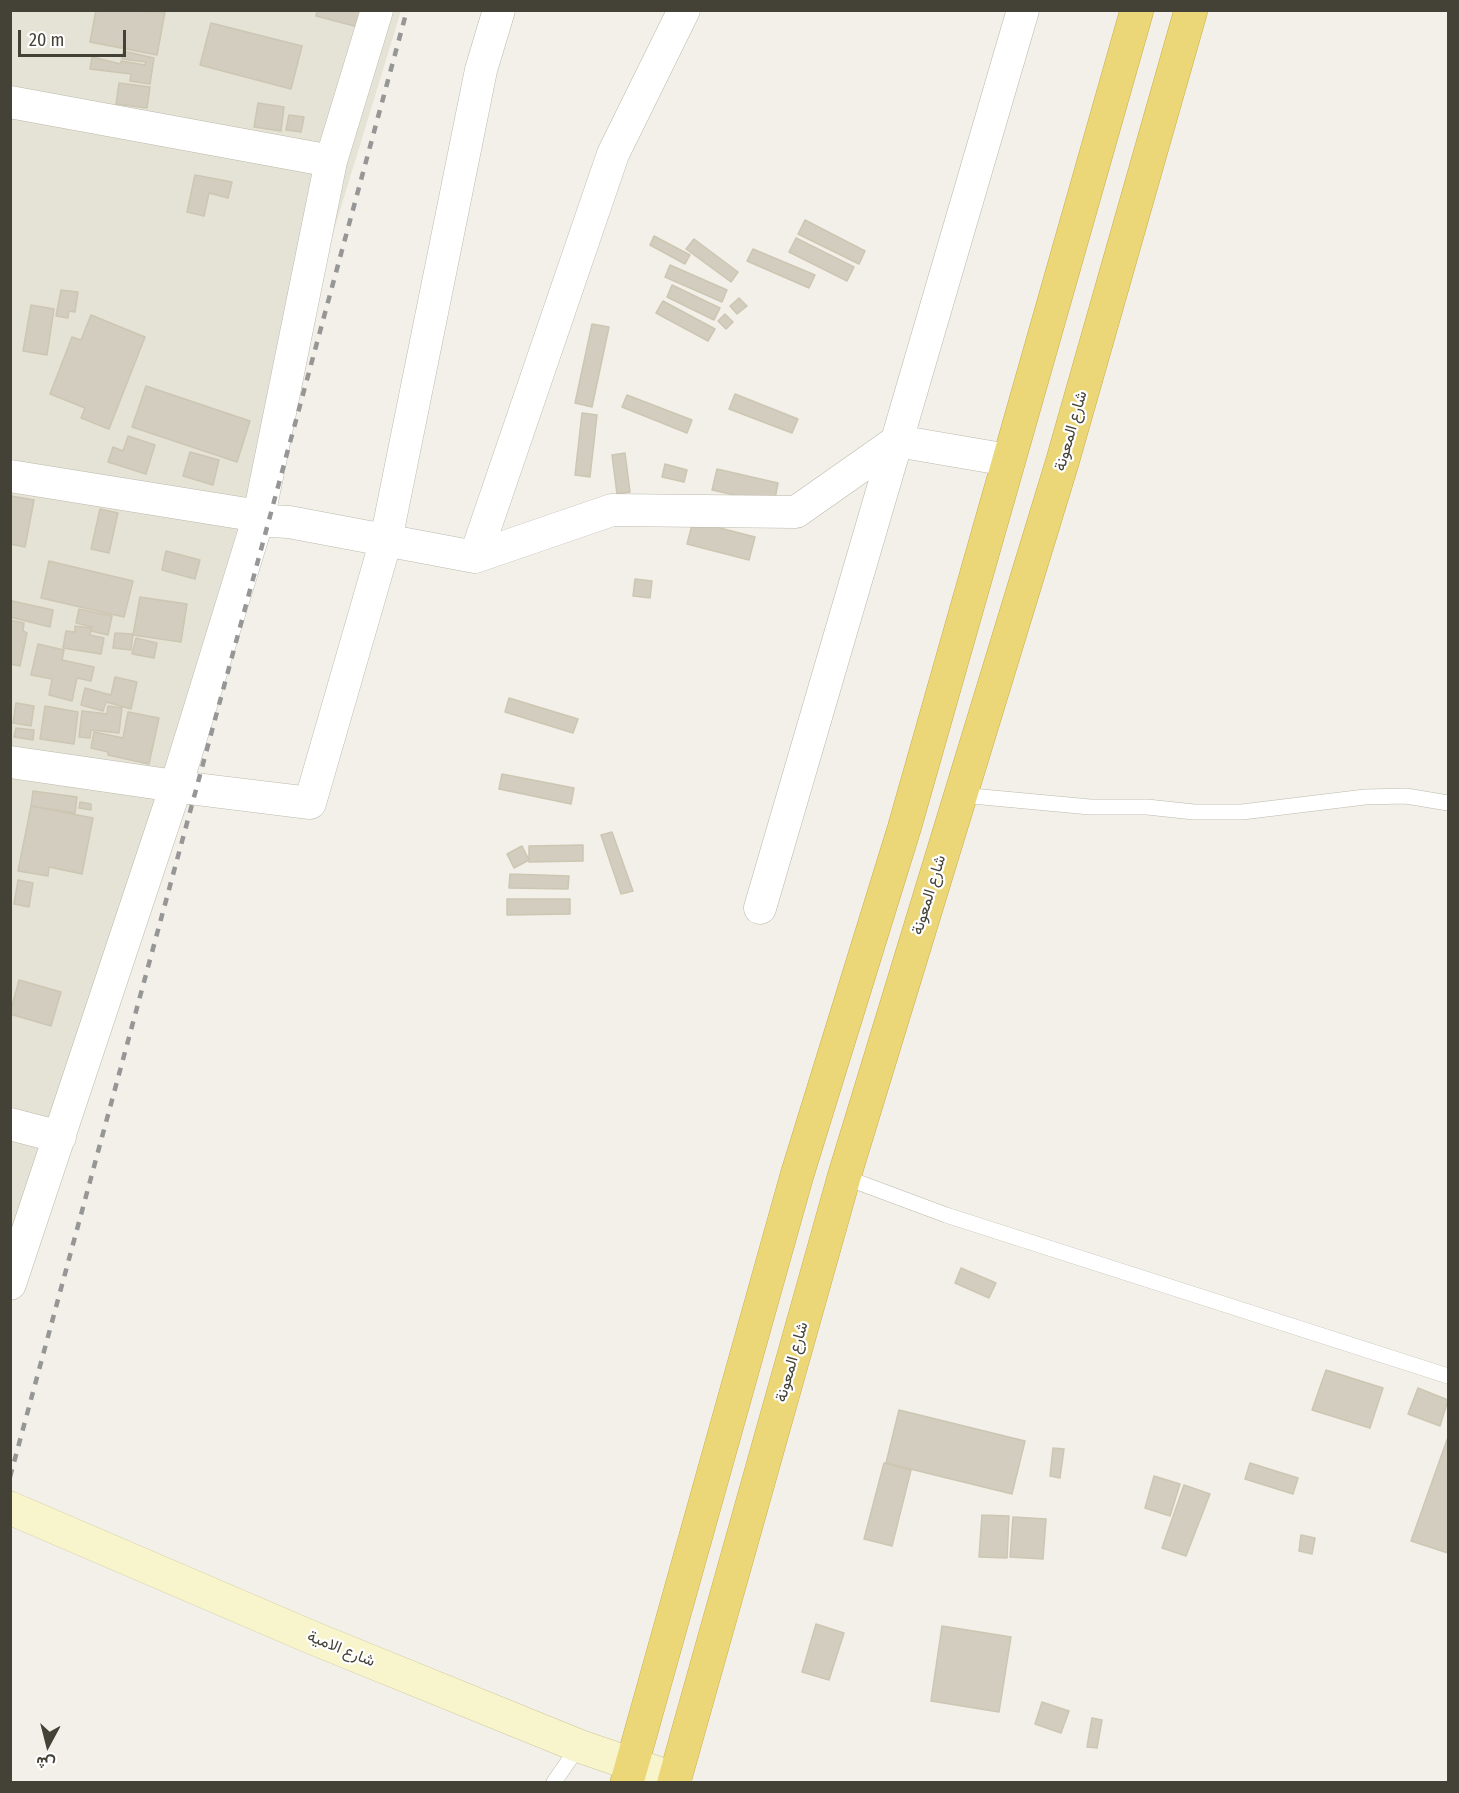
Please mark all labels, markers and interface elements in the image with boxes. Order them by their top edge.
scale bar [21,18,129,56]
text: 20 m [29,29,64,51]
street label: شارع المعونة [1050,389,1092,473]
street label: شارع المعونة [908,853,950,937]
street label: شارع المعونة [771,1320,813,1404]
street label: شارع الامية [304,1627,378,1671]
north arrow [18,1715,78,1775]
text: ش [35,1753,56,1774]

